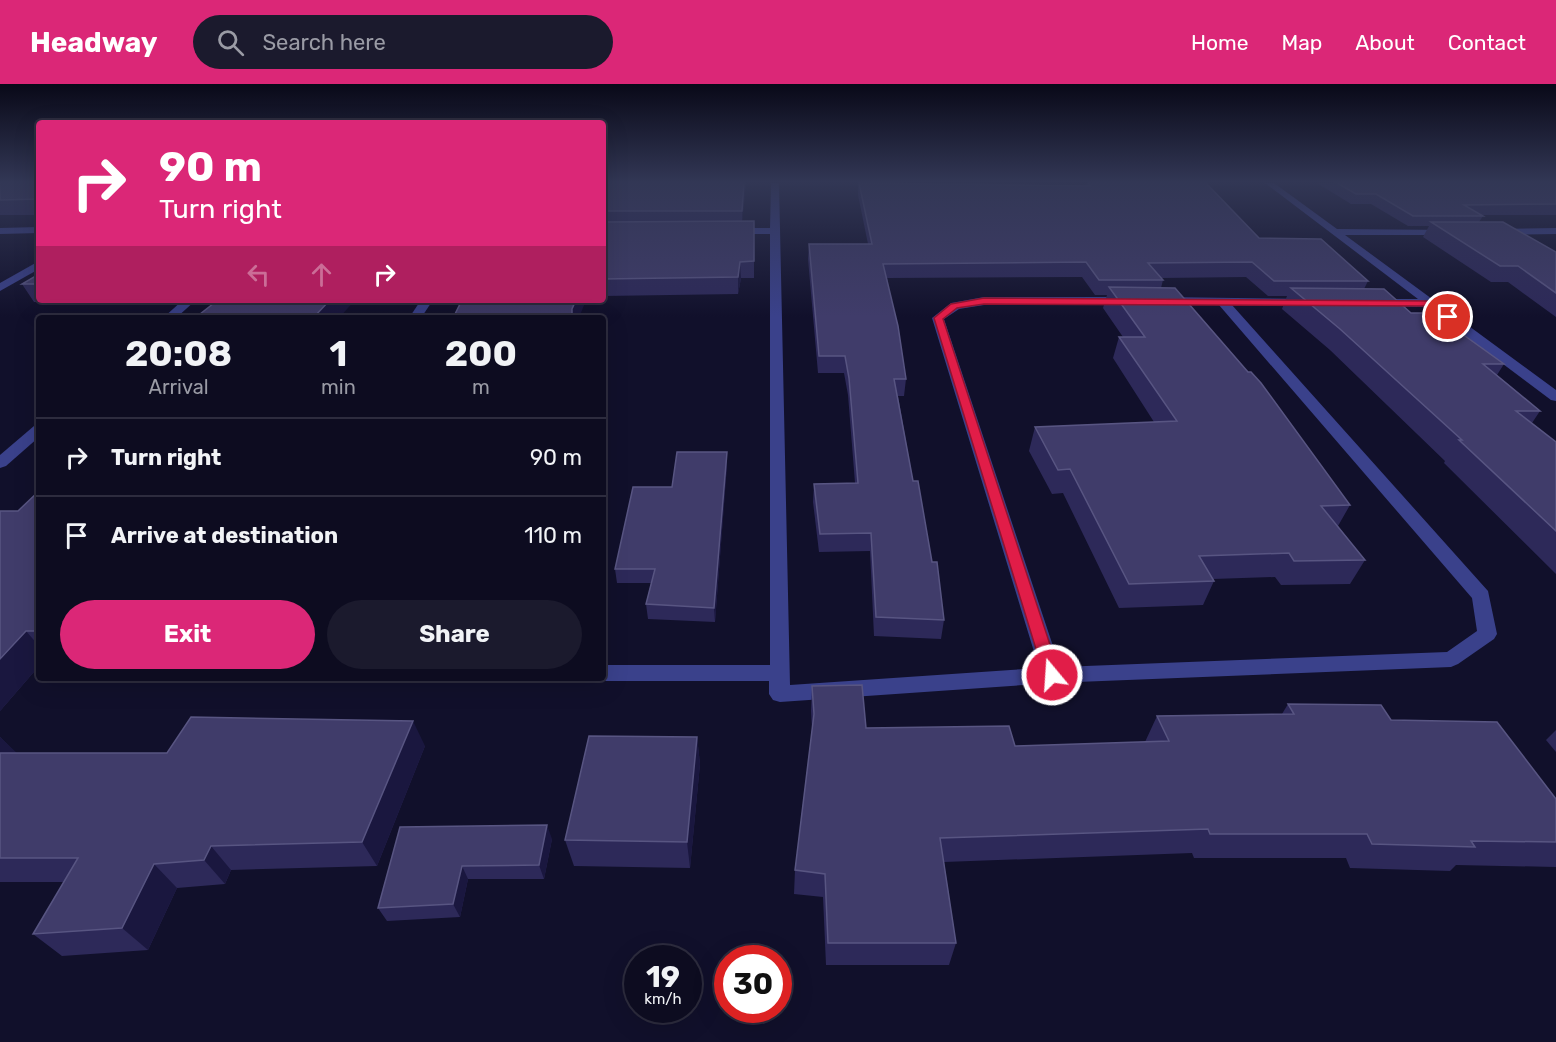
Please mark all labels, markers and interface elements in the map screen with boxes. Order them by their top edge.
search box [193,15,613,69]
text: Headway [30,26,157,59]
icon: search [214,26,247,59]
text: Search here [262,29,386,56]
text: Home [1191,30,1248,55]
text: Map [1281,30,1322,55]
text: About [1355,30,1415,55]
text: Contact [1448,30,1526,55]
text: 90 m [159,142,262,192]
icon: right [60,144,138,222]
text: Turn right [159,193,282,225]
icon: left [242,258,275,291]
icon: ahead [305,258,338,291]
icon: right [368,258,401,291]
pin [1422,291,1473,342]
icon: arrive [1431,300,1464,333]
text: 20:08 [125,332,232,375]
text: 1 [329,332,347,375]
text: 200 [445,332,517,375]
text: Arrival [149,375,209,399]
text: min [321,375,356,399]
text: m [472,375,490,399]
icon: right [60,441,93,474]
text: Turn right [111,444,221,471]
text: 90 m [530,444,582,471]
icon: arrive [60,519,93,552]
text: Arrive at destination [111,522,338,549]
text: 110 m [524,522,582,549]
button: Exit [60,600,315,669]
button: Share [327,600,582,669]
position arrow [1020,643,1084,707]
speed limit sign: 30 [714,945,792,1023]
text: 19 [646,959,680,995]
text: km/h [644,990,682,1008]

